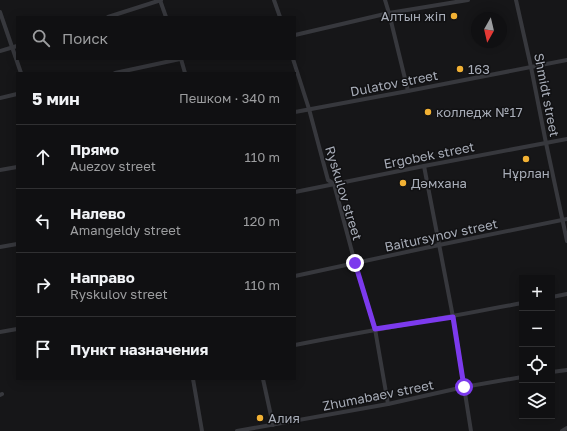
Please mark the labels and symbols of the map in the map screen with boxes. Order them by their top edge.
place label: Алтын жіп [381,8,446,24]
marker: Алтын жіп [449,11,459,21]
north arrow [471,12,507,48]
street label: Shmidt street [531,52,563,138]
place label: 163 [468,61,490,77]
marker: 163 [455,64,465,74]
street label: Dulatov street [349,67,439,99]
place label: колледж №17 [436,104,523,120]
marker: колледж №17 [423,107,433,117]
street label: Ergobek street [382,138,476,172]
street label: Ryskulov street [322,144,366,242]
marker: Нұрлан [521,154,531,164]
place label: Нұрлан [502,165,550,181]
place label: Дәмхана [411,175,467,191]
marker: Дәмхана [398,178,408,188]
street label: Baitursynov street [383,215,499,255]
route end [346,254,364,272]
street label: Zhumabaev street [321,376,435,414]
route start [455,378,473,396]
place label: Алия [268,410,300,426]
marker: Алия [255,413,265,423]

